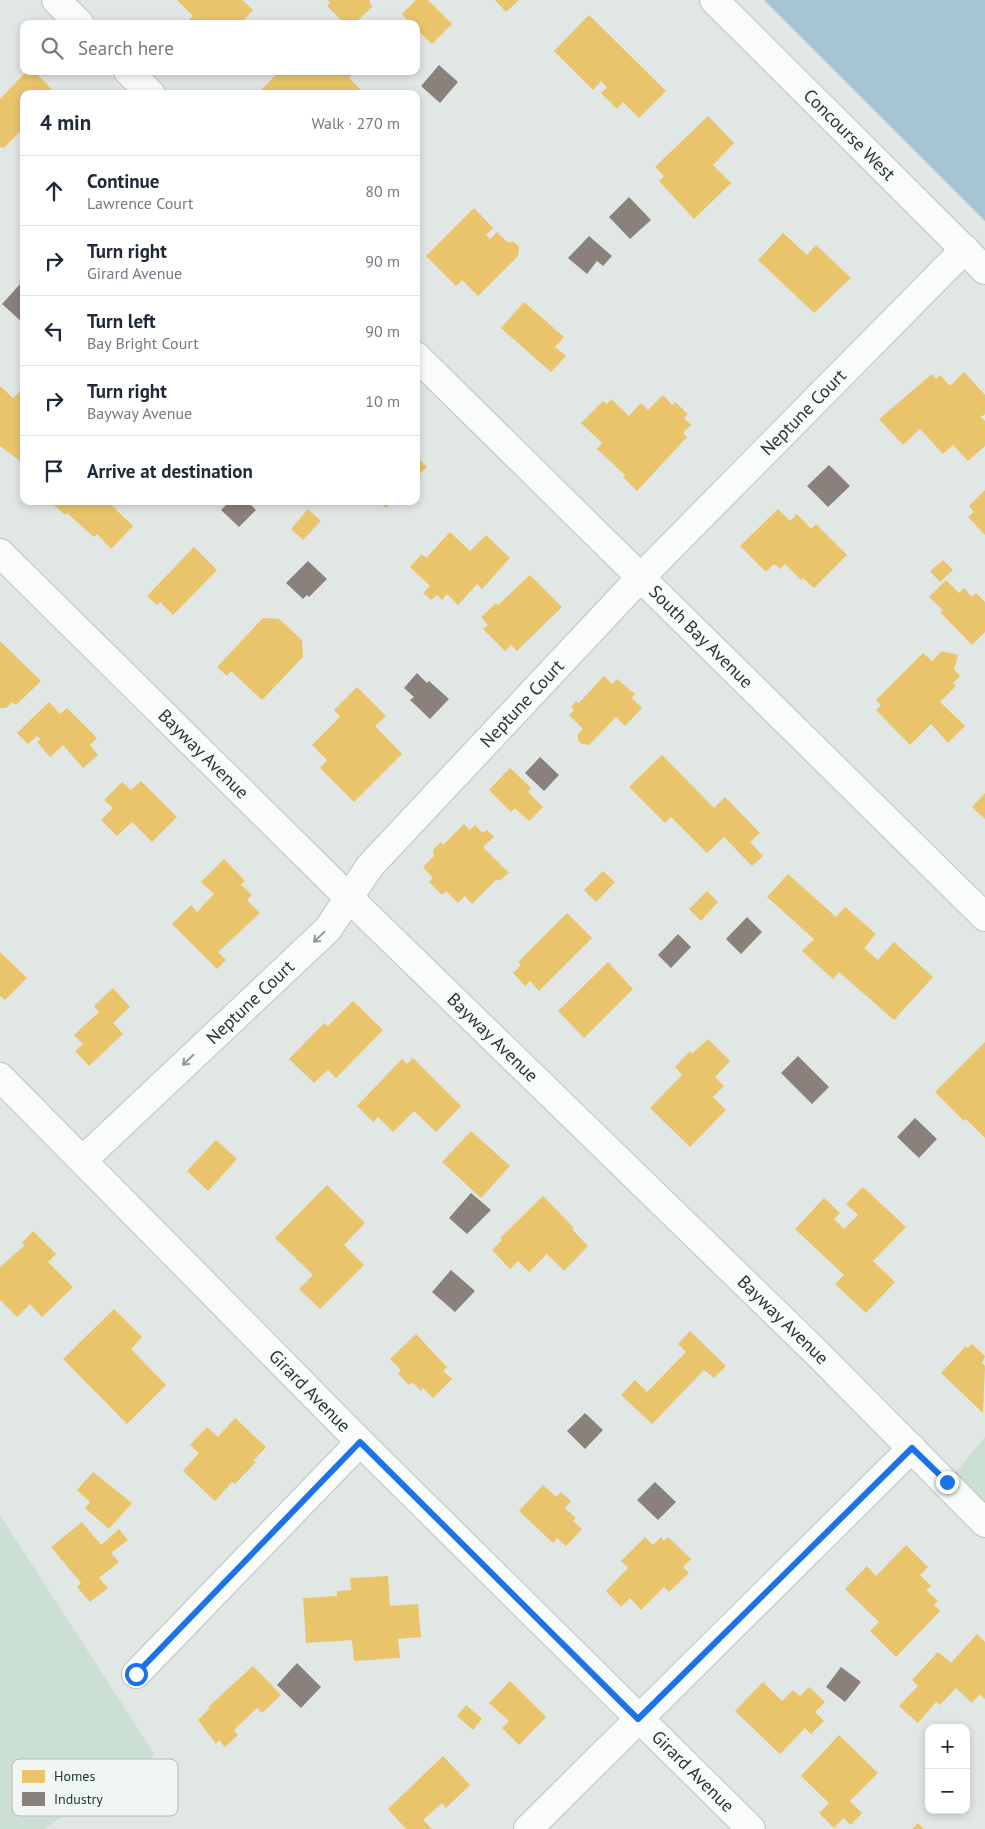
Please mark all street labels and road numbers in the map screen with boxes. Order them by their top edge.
street label: Concourse West [799,84,900,185]
street label: Neptune Court [756,364,851,460]
street label: South Bay Avenue [644,580,758,693]
street label: Neptune Court [475,654,569,752]
street label: Bayway Avenue [154,704,254,803]
street label: Neptune Court [201,955,299,1049]
street label: Bayway Avenue [442,988,543,1087]
street label: Bayway Avenue [733,1270,834,1369]
street label: Girard Avenue [264,1344,356,1437]
street label: Girard Avenue [647,1725,739,1817]

